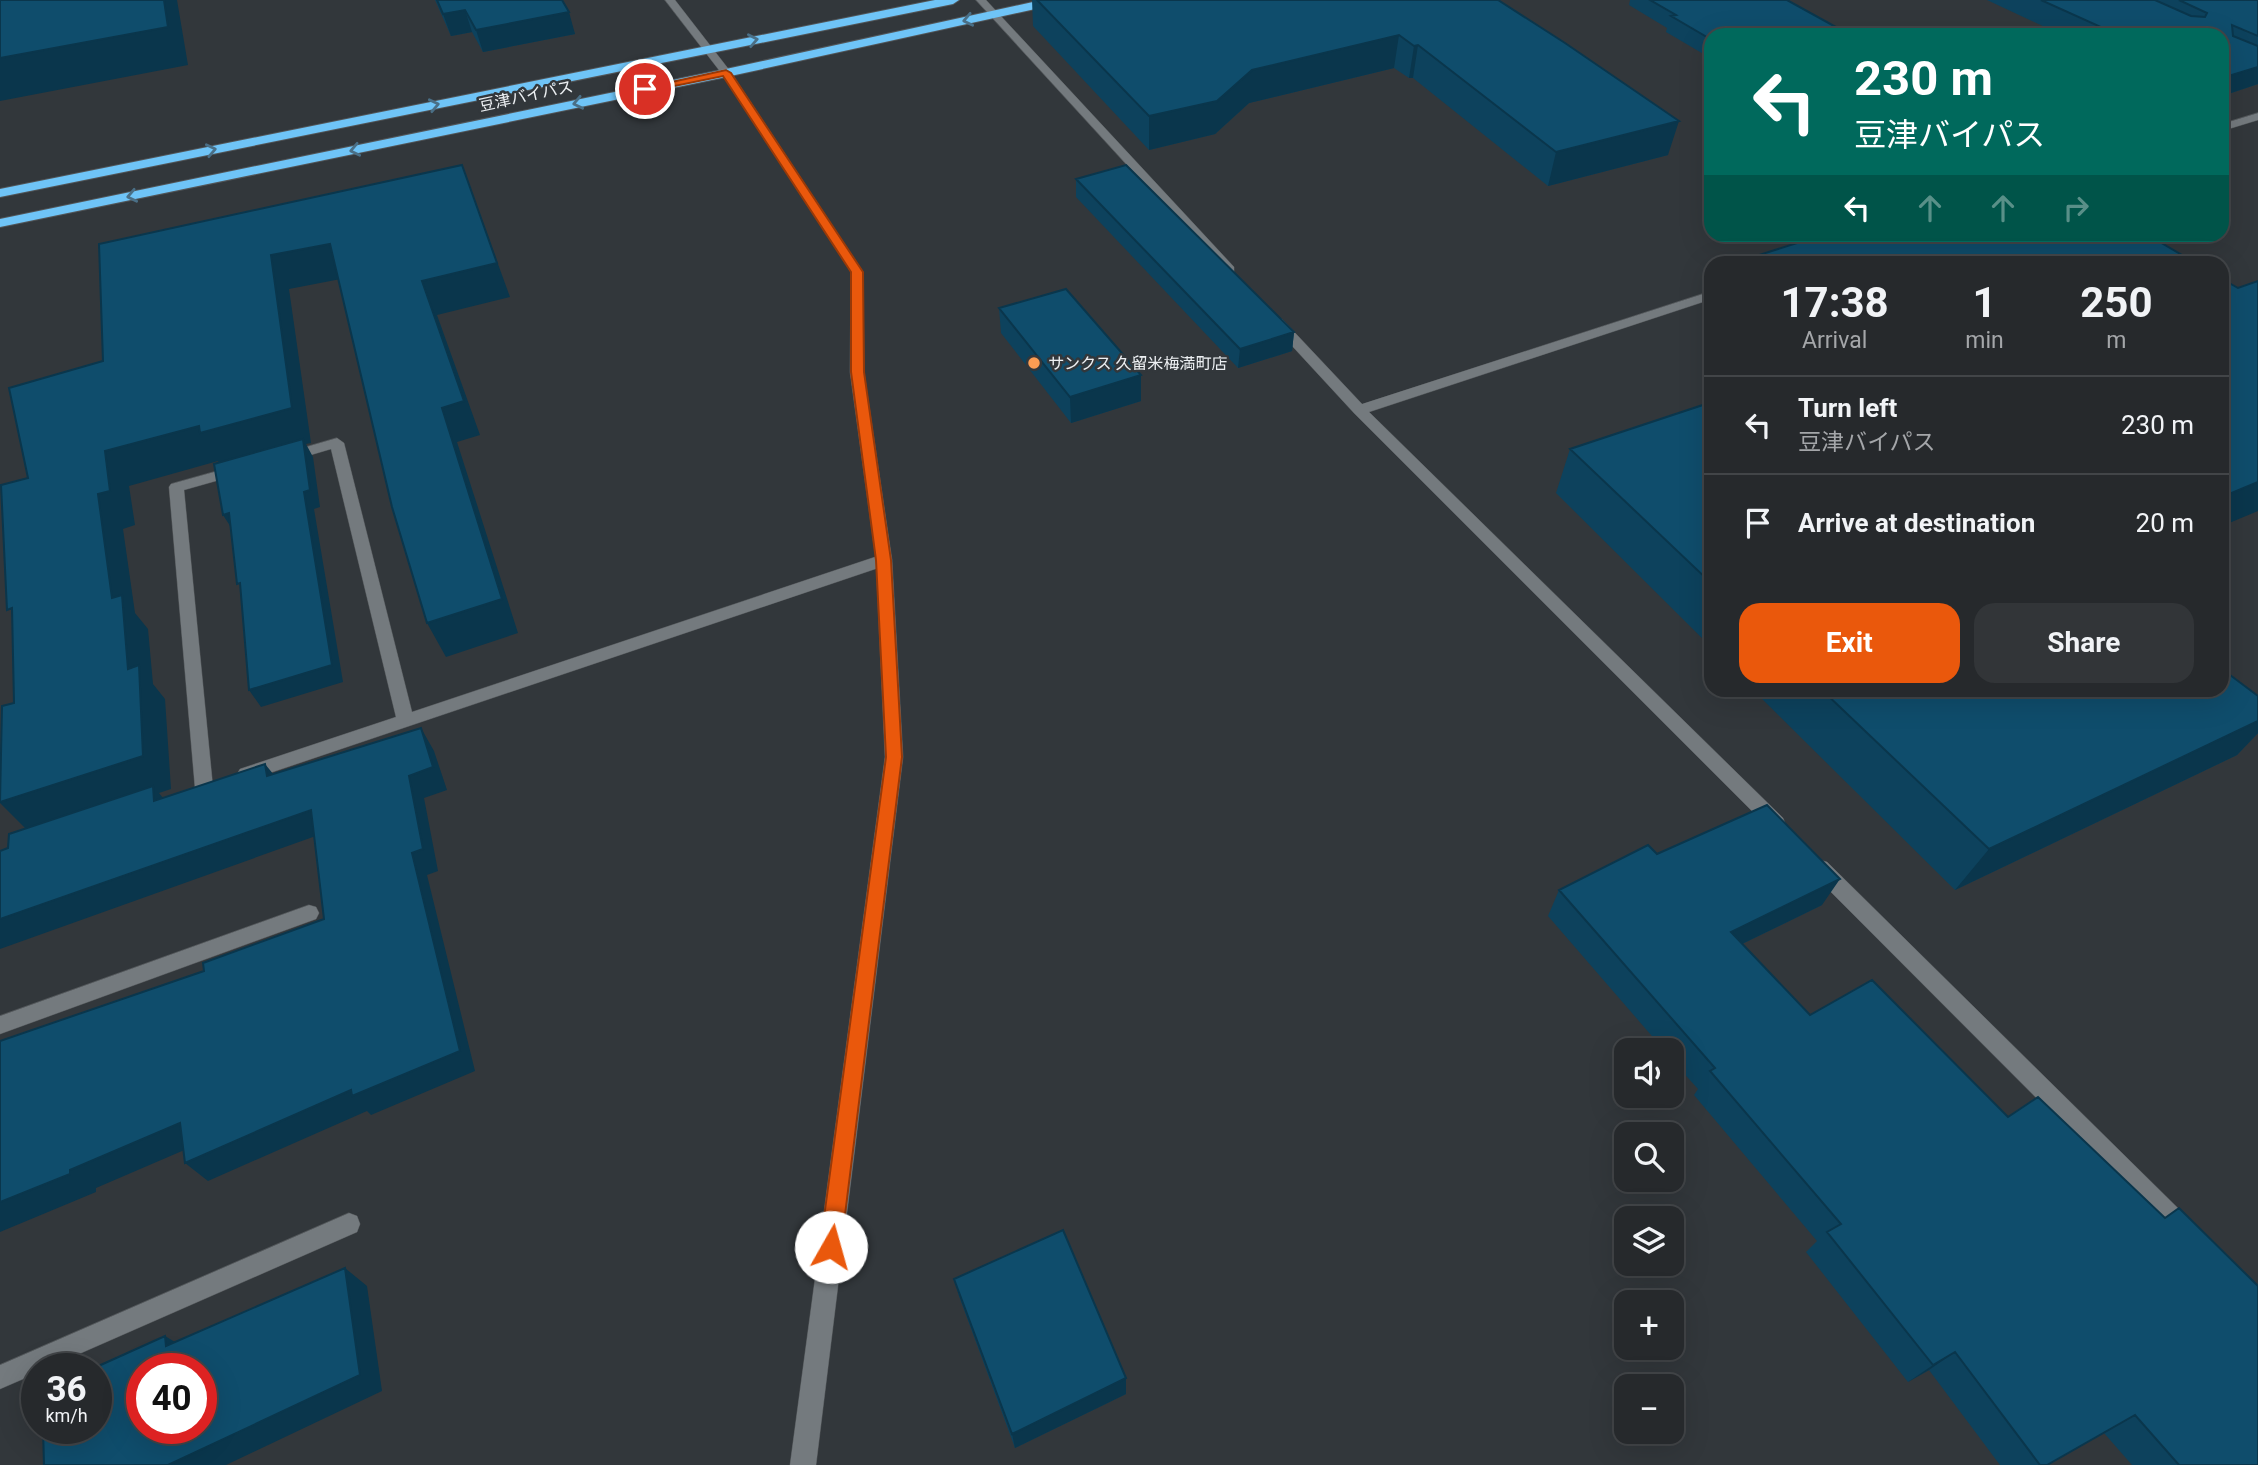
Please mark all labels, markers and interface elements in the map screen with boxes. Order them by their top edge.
one-way arrow [962,12,974,26]
one-way arrow [747,34,759,49]
text: 230 m [1854,50,1993,107]
icon: left [1739,56,1830,147]
pin [615,59,675,119]
icon: arrive [626,70,664,108]
street label: 豆津バイパス [477,77,575,115]
one-way arrow [572,95,584,110]
one-way arrow [428,98,440,113]
text: 豆津バイパス [1854,116,2045,154]
one-way arrow [349,141,361,156]
one-way arrow [205,144,217,159]
one-way arrow [126,187,138,202]
icon: left [1838,189,1876,227]
icon: ahead [1911,189,1949,227]
icon: ahead [1984,189,2022,227]
icon: right [2057,189,2095,227]
text: 17:38 [1781,278,1889,327]
text: 1 [1972,278,1997,327]
text: 250 [2080,278,2153,327]
text: Arrival [1802,327,1867,354]
text: min [1965,327,2004,354]
text: m [2106,327,2126,354]
place label: サンクス 久留米梅満町店 [1048,354,1228,373]
marker: サンクス 久留米梅満町店 [1026,355,1042,371]
text: Turn left [1798,393,1897,423]
icon: left [1739,406,1777,444]
text: 230 m [2121,410,2194,440]
text: 豆津バイパス [1798,429,1936,456]
icon: arrive [1739,504,1777,542]
text: Arrive at destination [1798,508,2035,538]
text: 20 m [2136,508,2194,538]
button: Exit [1739,603,1960,683]
button: Share [1974,603,2194,683]
map controls [1614,1038,1684,1444]
button: sound [1614,1038,1684,1108]
button: search [1614,1122,1684,1192]
button: layers [1614,1206,1684,1276]
position arrow [794,1210,868,1284]
button: + [1614,1290,1684,1360]
speed limit sign: 40 [126,1353,217,1444]
text: 36 [46,1369,87,1410]
button: − [1614,1374,1684,1444]
text: km/h [45,1405,88,1426]

